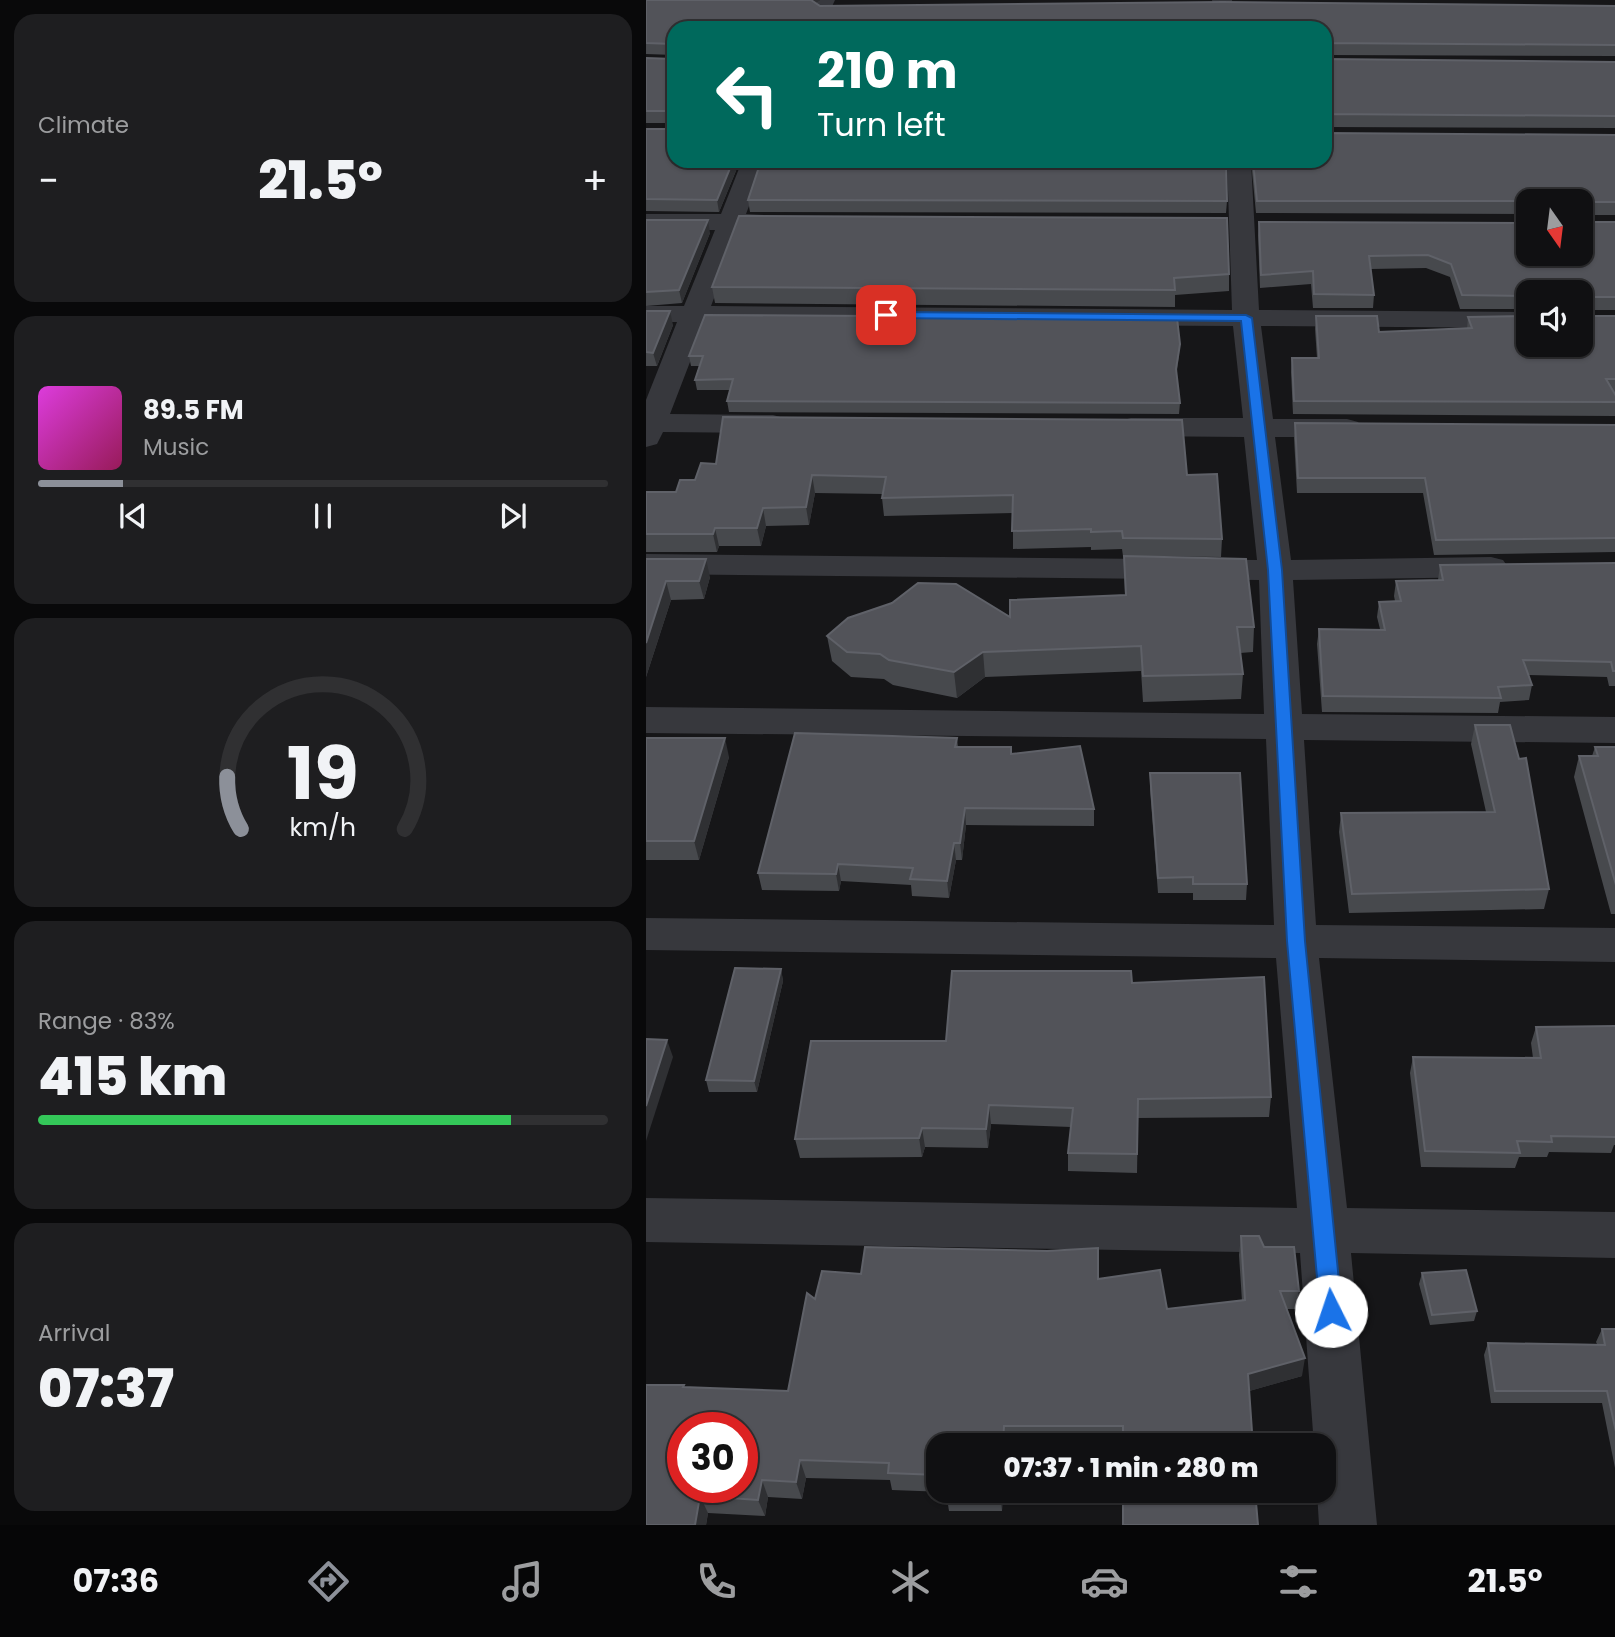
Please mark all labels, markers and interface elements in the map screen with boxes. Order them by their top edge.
text: 210 m [817,37,958,105]
icon: left [702,49,793,140]
text: Turn left [817,102,946,147]
text: Climate [38,109,129,141]
text: 21.5° [258,144,383,217]
text: − [38,154,59,207]
text: + [582,154,608,207]
north arrow [1516,189,1593,266]
map controls [1516,189,1593,357]
button: sound [1516,280,1593,357]
pin [856,285,916,345]
icon: arrive [867,296,905,334]
text: 89.5 FM [143,392,244,428]
text: Music [143,431,209,463]
icon: previous [114,497,152,535]
icon: pause [304,497,342,535]
icon: next [494,497,532,535]
text: 19 [287,723,359,824]
text: km/h [290,809,356,844]
text: Range · 83% [38,1005,175,1037]
text: 415 km [38,1040,227,1113]
position arrow [1294,1274,1368,1348]
text: Arrival [38,1317,110,1349]
text: 07:37 [38,1352,174,1425]
speed limit sign: 30 [667,1412,758,1503]
text: 07:37 · 1 min · 280 m [1004,1450,1258,1486]
icon: directions [304,1557,353,1606]
icon: music [498,1557,547,1606]
icon: phone [692,1557,741,1606]
icon: climate [886,1557,935,1606]
icon: car [1080,1557,1129,1606]
icon: filters [1274,1557,1323,1606]
text: 07:36 [72,1558,159,1603]
text: 21.5° [1468,1558,1542,1603]

